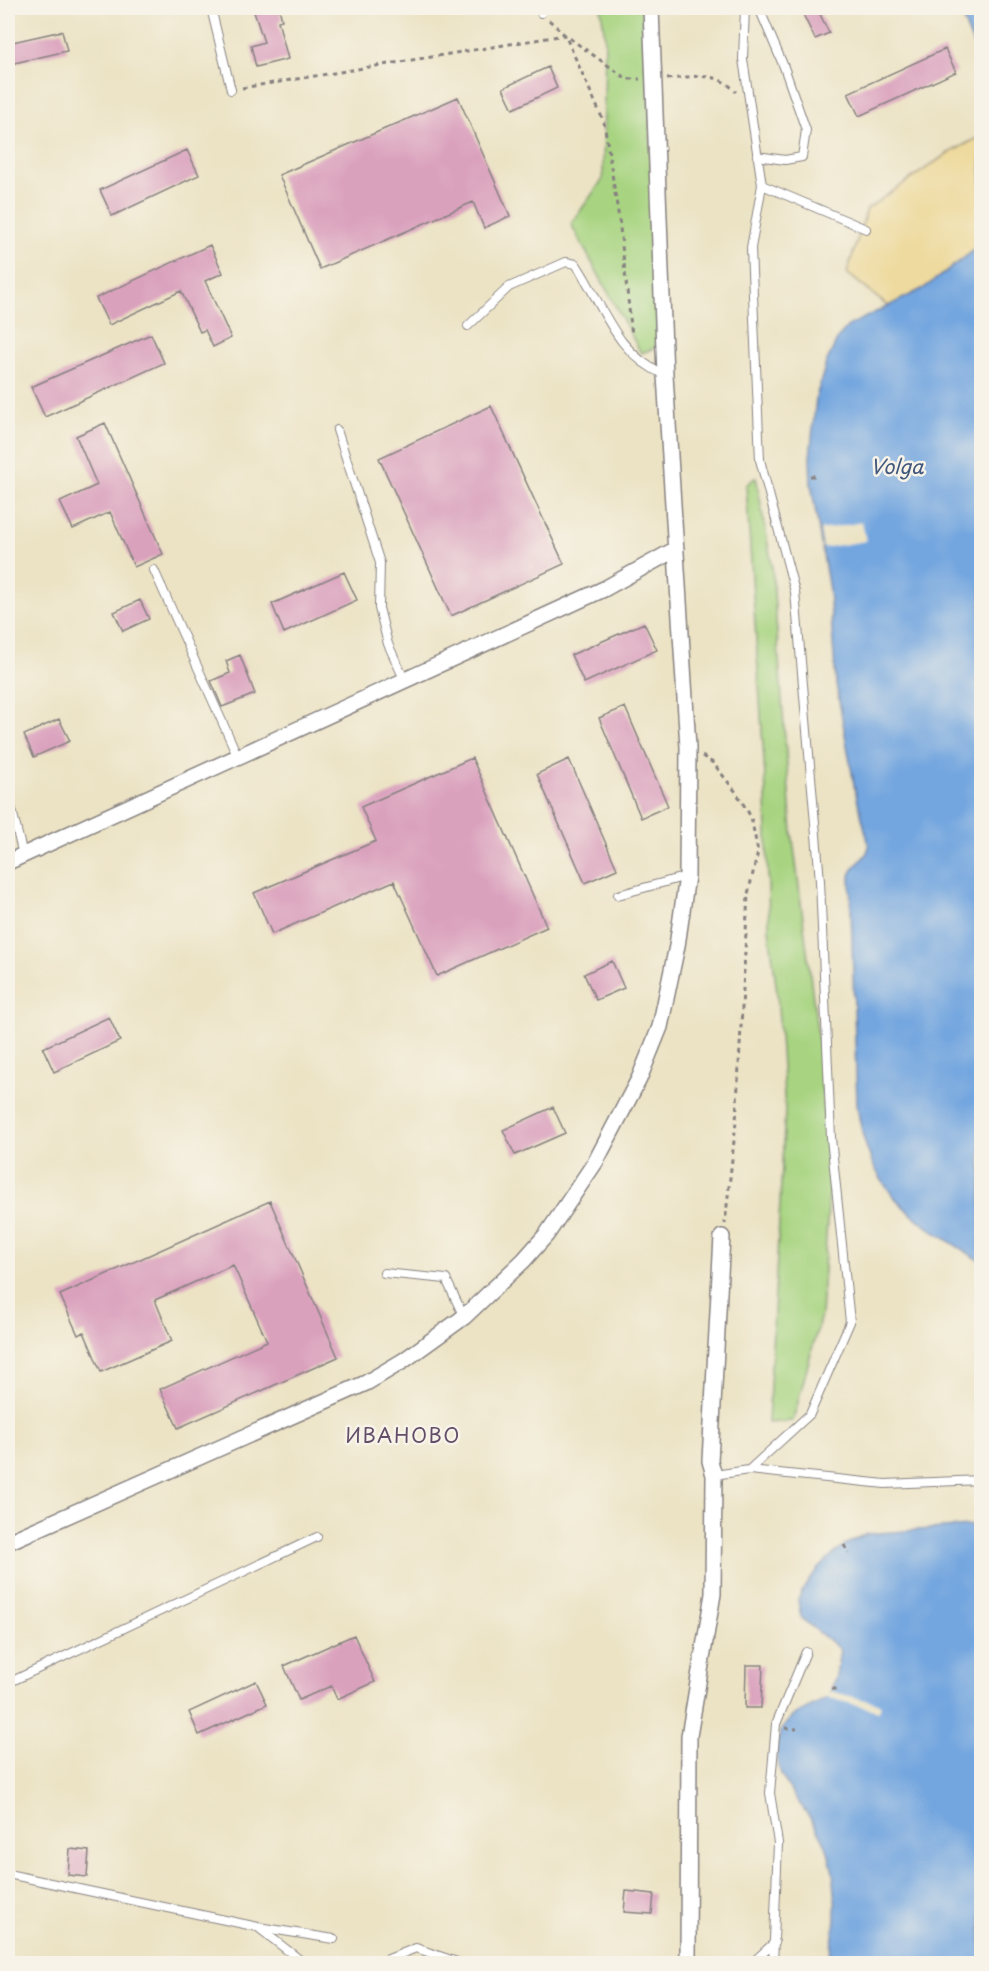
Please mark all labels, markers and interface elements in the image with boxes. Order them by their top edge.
water label: Volga [871,451,924,481]
district label: ИВАНОВО [345,1420,461,1450]

